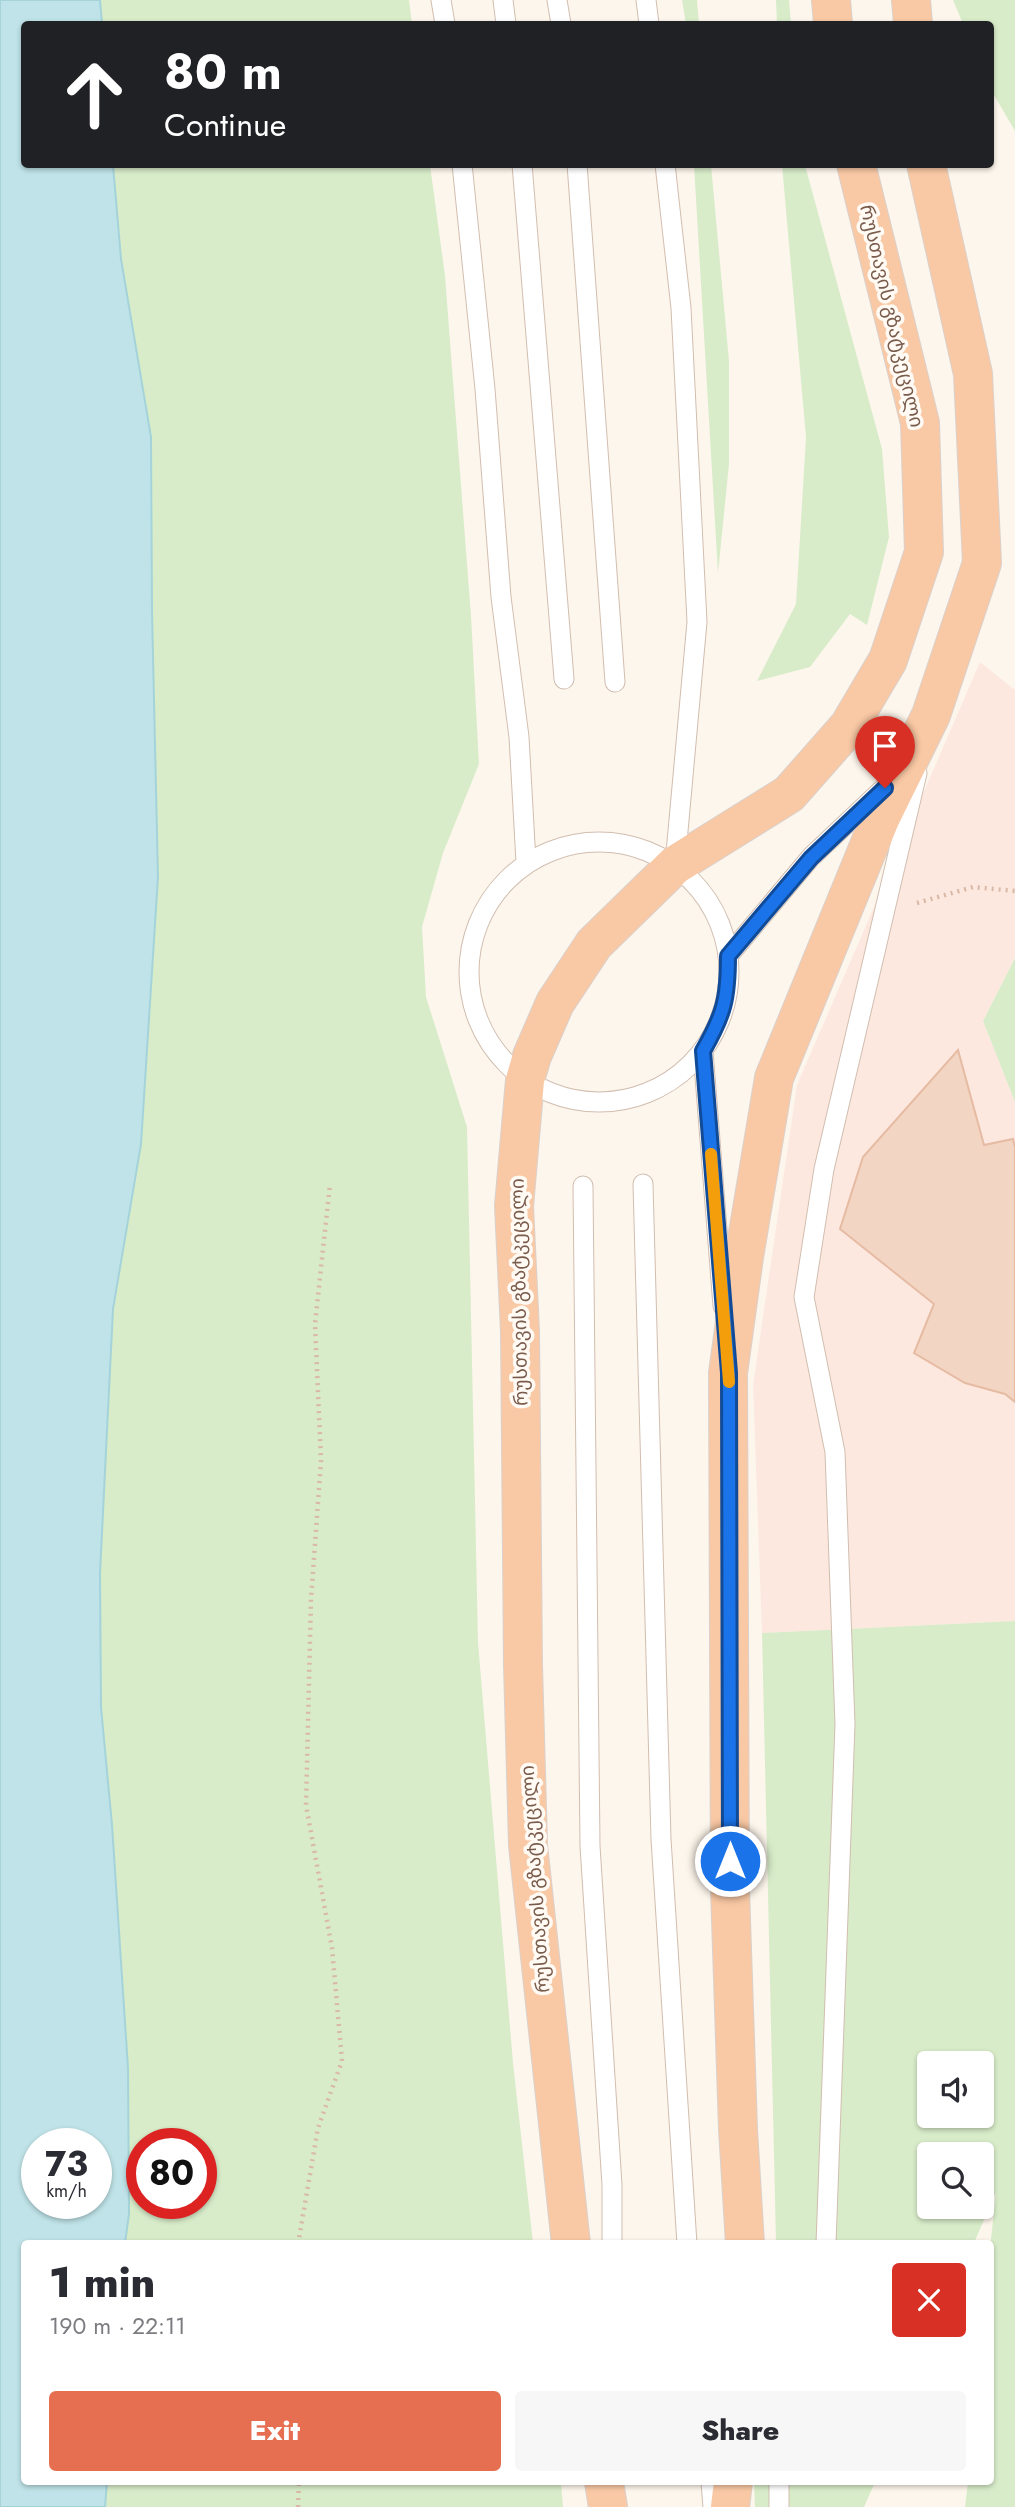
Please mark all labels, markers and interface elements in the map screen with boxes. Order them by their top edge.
text: 80 m [164,37,282,107]
icon: ahead [49,49,140,140]
text: Continue [164,102,286,148]
street label: რუსთავის გზატკეცილი [853,202,931,430]
pin [855,716,915,788]
icon: arrive [866,727,904,765]
street label: რუსთავის გზატკეცილი [504,1178,534,1406]
street label: რუსთავის გზატკეცილი [514,1764,556,1994]
position arrow [693,1824,767,1898]
map controls [917,2051,994,2219]
button: sound [917,2051,994,2128]
speed limit sign: 80 [126,2128,217,2219]
text: 73 [45,2139,88,2189]
button: search [917,2142,994,2219]
text: km/h [46,2178,87,2204]
text: 1 min [49,2252,155,2313]
button: close [892,2263,966,2337]
text: 190 m · 22:11 [49,2309,186,2343]
button: Exit [49,2391,501,2471]
button: Share [515,2391,966,2471]

